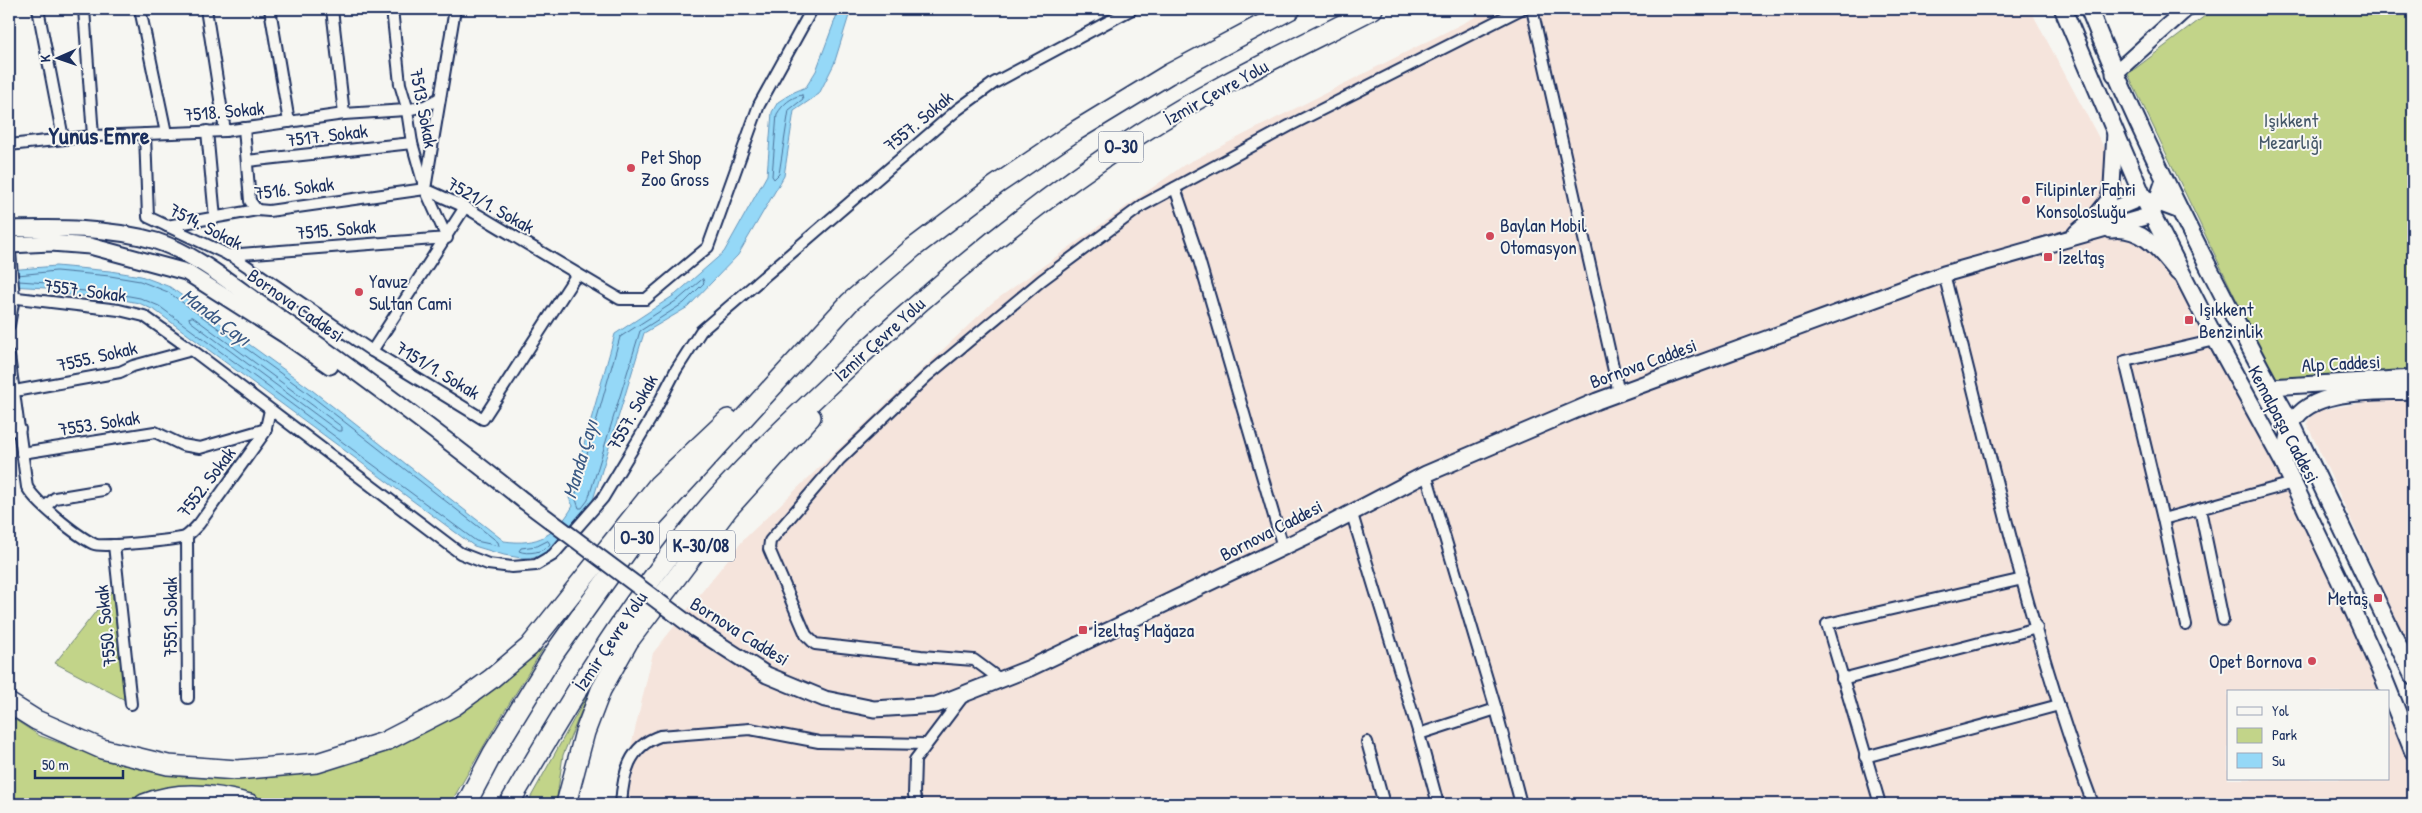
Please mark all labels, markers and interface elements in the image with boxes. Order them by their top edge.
north arrow [32,32,82,82]
street label: İzmir Çevre Yolu [1159,53,1273,131]
text: K [35,54,54,62]
street label: 7513. Sokak [404,66,444,150]
street label: 7557. Sokak [878,84,958,158]
street label: 7518. Sokak [183,95,265,127]
park label: Işıkkent Mezarlığı [2259,107,2323,155]
street label: 7517. Sokak [285,117,369,153]
district label: Yunus Emre [48,119,150,151]
road number: O-30 [1098,132,1144,162]
place label: Pet Shop Zoo Gross [641,144,709,192]
marker: Pet Shop Zoo Gross [625,162,637,174]
street label: 7516. Sokak [253,170,335,206]
street label: 7521/1. Sokak [443,170,539,240]
place label: Filipinler Fahri Konsolosluğu [2035,176,2136,224]
marker: Filipinler Fahri Konsolosluğu [2020,194,2032,206]
street label: 7514. Sokak [165,196,247,256]
place label: Baylan Mobil Otomasyon [1500,212,1588,260]
street label: 7515. Sokak [295,213,377,245]
marker: Baylan Mobil Otomasyon [1484,230,1496,242]
place label: İzeltaş [2058,244,2105,270]
marker: İzeltaş [2042,251,2054,263]
street label: Bornova Caddesi [243,262,349,348]
place label: Yavuz Sultan Cami [369,268,452,316]
street label: 7557. Sokak [42,272,128,308]
water label: Manda Çayı [175,282,258,353]
marker: Yavuz Sultan Cami [353,286,365,298]
street label: İzmir Çevre Yolu [828,291,931,387]
place label: Işıkkent Benzinlik [2199,296,2263,344]
marker: Işıkkent Benzinlik [2183,314,2195,326]
street label: Bornova Caddesi [1586,332,1700,394]
street label: 7555. Sokak [54,334,140,378]
street label: 7151/1. Sokak [391,335,485,405]
street label: Alp Caddesi [2301,348,2381,378]
street label: Kemalpaşa Caddesi [2242,361,2326,487]
street label: 7557. Sokak [601,369,664,455]
street label: 7553. Sokak [56,404,142,442]
water label: Manda Çayı [555,415,605,502]
street label: 7552. Sokak [171,441,241,523]
street label: Bornova Caddesi [1215,493,1327,567]
road number: O-30 [614,522,660,554]
road number: K-30/08 [667,530,735,562]
street label: 7551. Sokak [157,577,183,657]
street label: 7550. Sokak [88,584,122,668]
place label: Metaş [2328,585,2368,611]
street label: İzmir Çevre Yolu [567,586,653,696]
street label: Bornova Caddesi [686,590,794,672]
marker: Metaş [2372,592,2384,604]
place label: İzeltaş Mağaza [1093,617,1195,643]
marker: İzeltaş Mağaza [1077,624,1089,636]
place label: Opet Bornova [2209,648,2303,674]
marker: Opet Bornova [2306,655,2318,667]
legend [2227,690,2390,780]
text: Yol [2272,700,2289,721]
text: Park [2272,724,2297,745]
scale bar [35,748,122,780]
text: Su [2272,750,2285,771]
text: 50 m [42,754,69,775]

